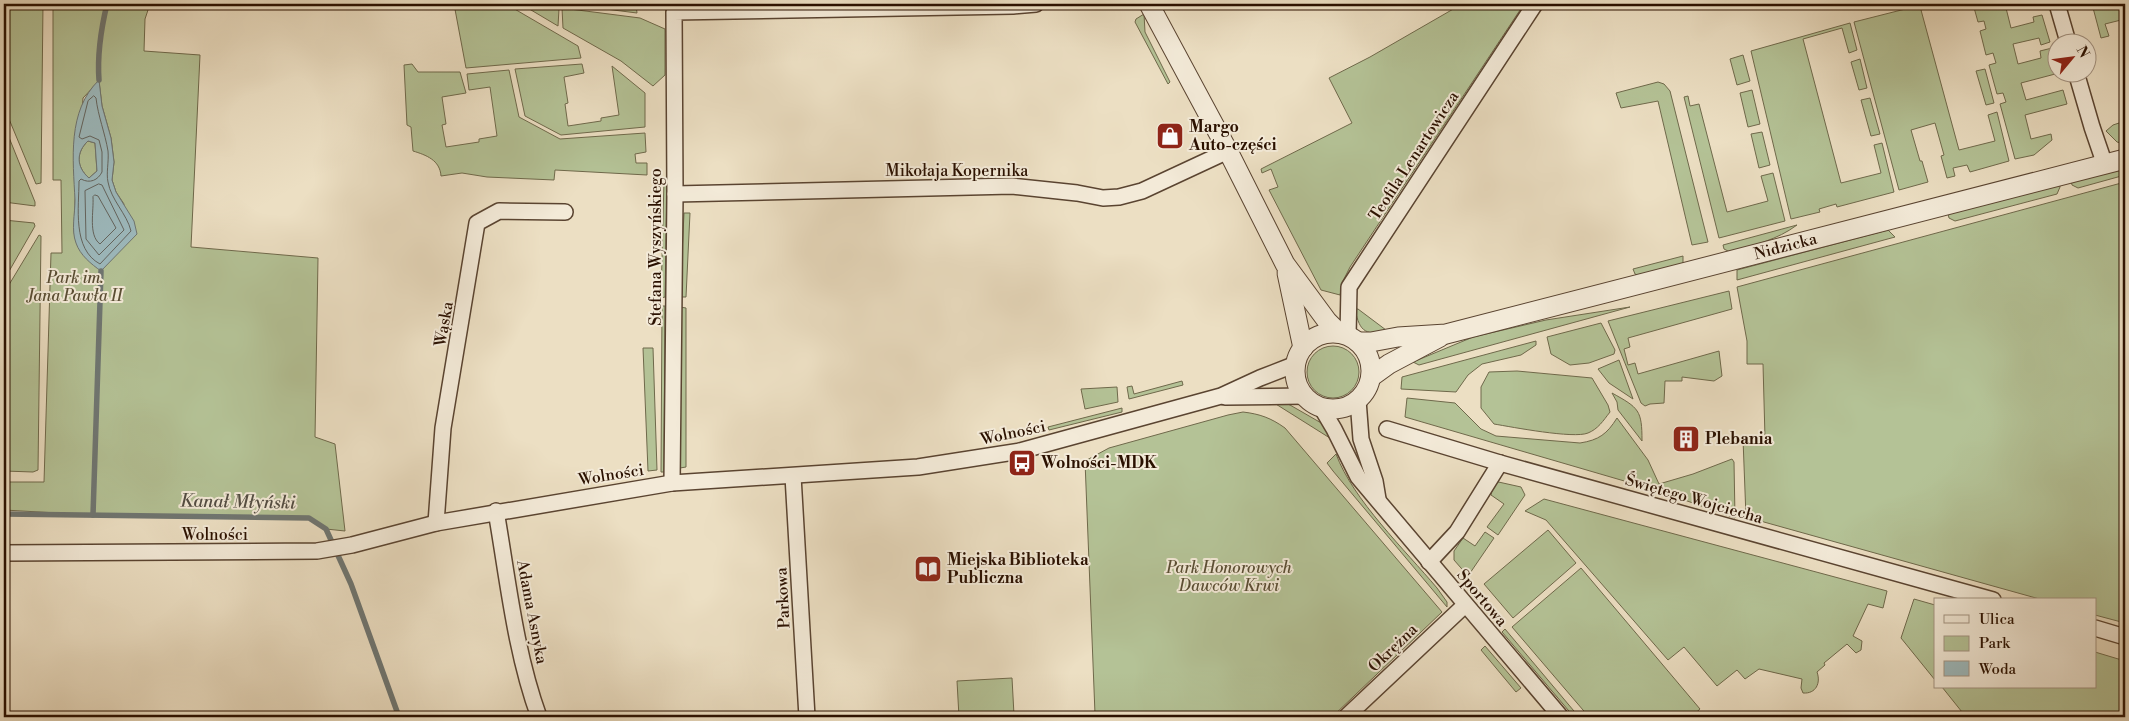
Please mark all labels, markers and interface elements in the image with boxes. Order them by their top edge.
north arrow [2046,32,2096,82]
text: N [2072,43,2093,61]
street label: Teofila Lenartowicza [1365,87,1464,225]
place label: Margo Auto-części [1188,117,1277,155]
shop icon: Margo Auto-części [1155,121,1185,151]
street label: Mikołaja Kopernika [886,161,1029,181]
street label: Stefana Wyszyńskiego [646,168,666,326]
street label: Nidzicka [1752,229,1820,264]
park label: Park im. Jana Pawła II [26,268,125,306]
street label: Wąska [430,299,458,349]
street label: Wolności [978,416,1047,450]
building icon: Plebania [1671,424,1701,454]
place label: Plebania [1705,429,1773,449]
bus stop icon: Wolności-MDK [1007,448,1037,478]
place label: Wolności-MDK [1040,453,1158,473]
street label: Wolności [576,460,645,490]
street label: Świętego Wojciecha [1623,468,1767,528]
water label: Kanał Młyński [180,489,296,515]
street label: Wolności [181,525,248,545]
place label: Miejska Biblioteka Publiczna [947,550,1089,588]
library icon: Miejska Biblioteka Publiczna [913,554,943,584]
street label: Adama Asnyka [512,557,552,667]
park label: Park Honorowych Dawców Krwi [1165,558,1292,596]
street label: Sportowa [1452,565,1512,631]
street label: Parkowa [771,566,795,629]
legend [1934,598,2096,688]
text: Ulica [1979,610,2015,629]
street label: Okrężna [1364,619,1423,676]
text: Park [1979,634,2011,653]
text: Woda [1978,660,2017,679]

